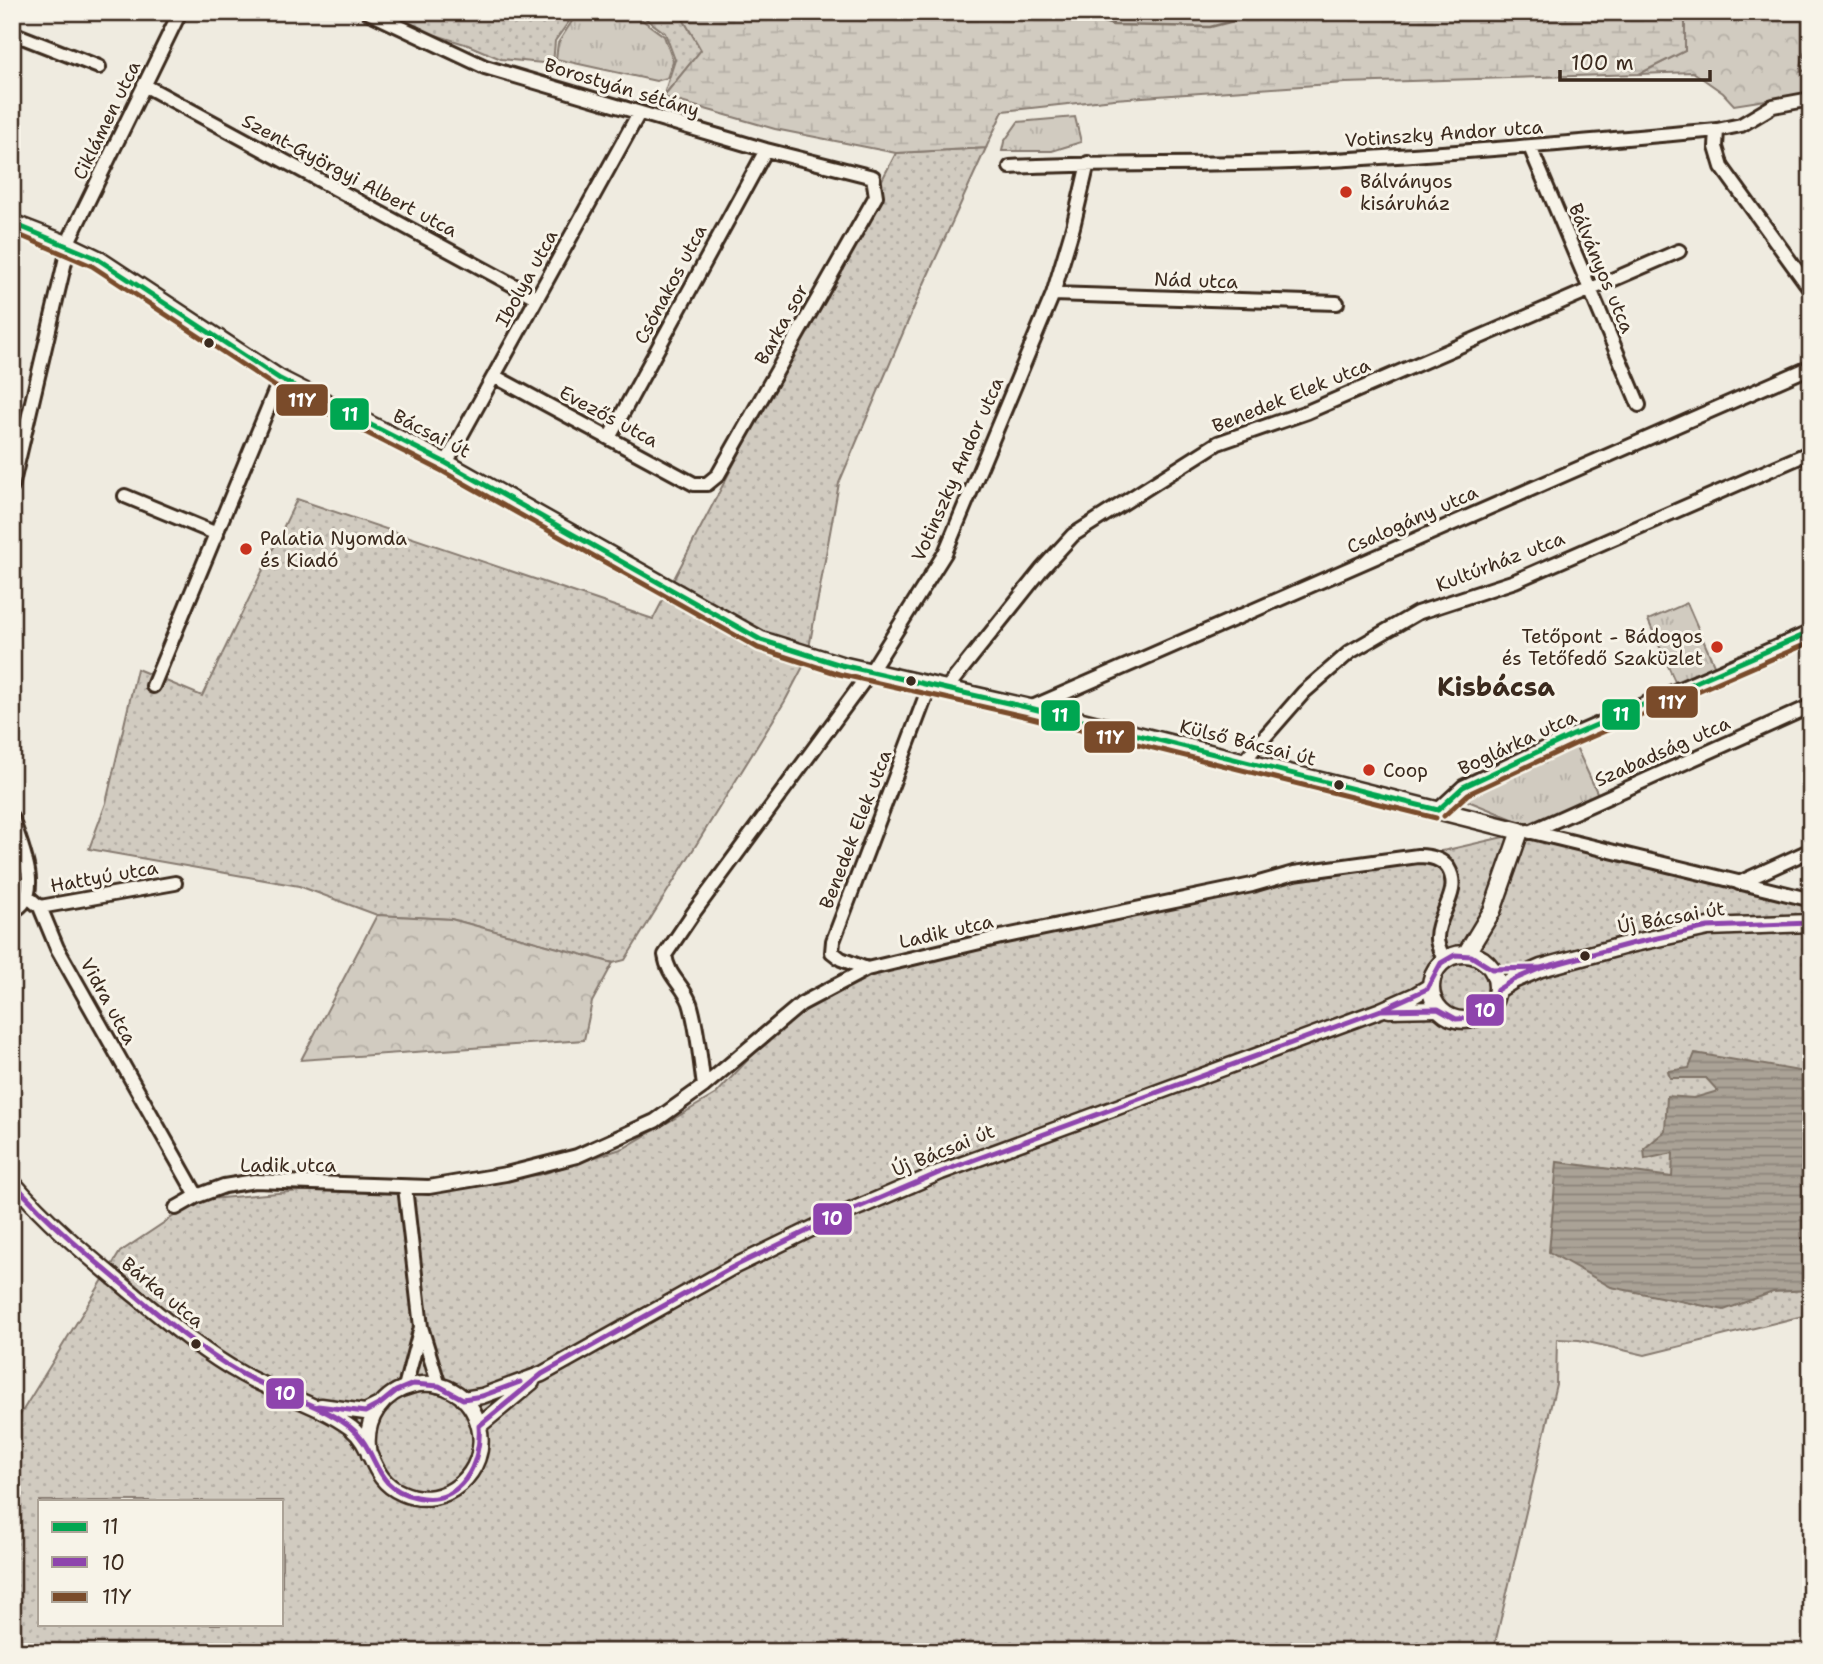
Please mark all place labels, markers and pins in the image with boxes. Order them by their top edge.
place label: Bálványos kisáruház [1360,169,1453,216]
marker: Bálványos kisáruház [1338,184,1354,200]
unlabelled marker [202,336,216,350]
place label: Palatia Nyomda és Kiadó [260,526,407,573]
marker: Palatia Nyomda és Kiadó [238,541,254,557]
place label: Tetőpont - Bádogos és Tetőfedő Szaküzlet [1502,624,1703,671]
marker: Tetőpont - Bádogos és Tetőfedő Szaküzlet [1709,639,1725,655]
unlabelled marker [904,674,918,688]
place label: Coop [1383,758,1428,783]
marker: Coop [1361,762,1377,778]
unlabelled marker [1332,778,1346,792]
unlabelled marker [1578,949,1592,963]
unlabelled marker [189,1337,203,1351]

